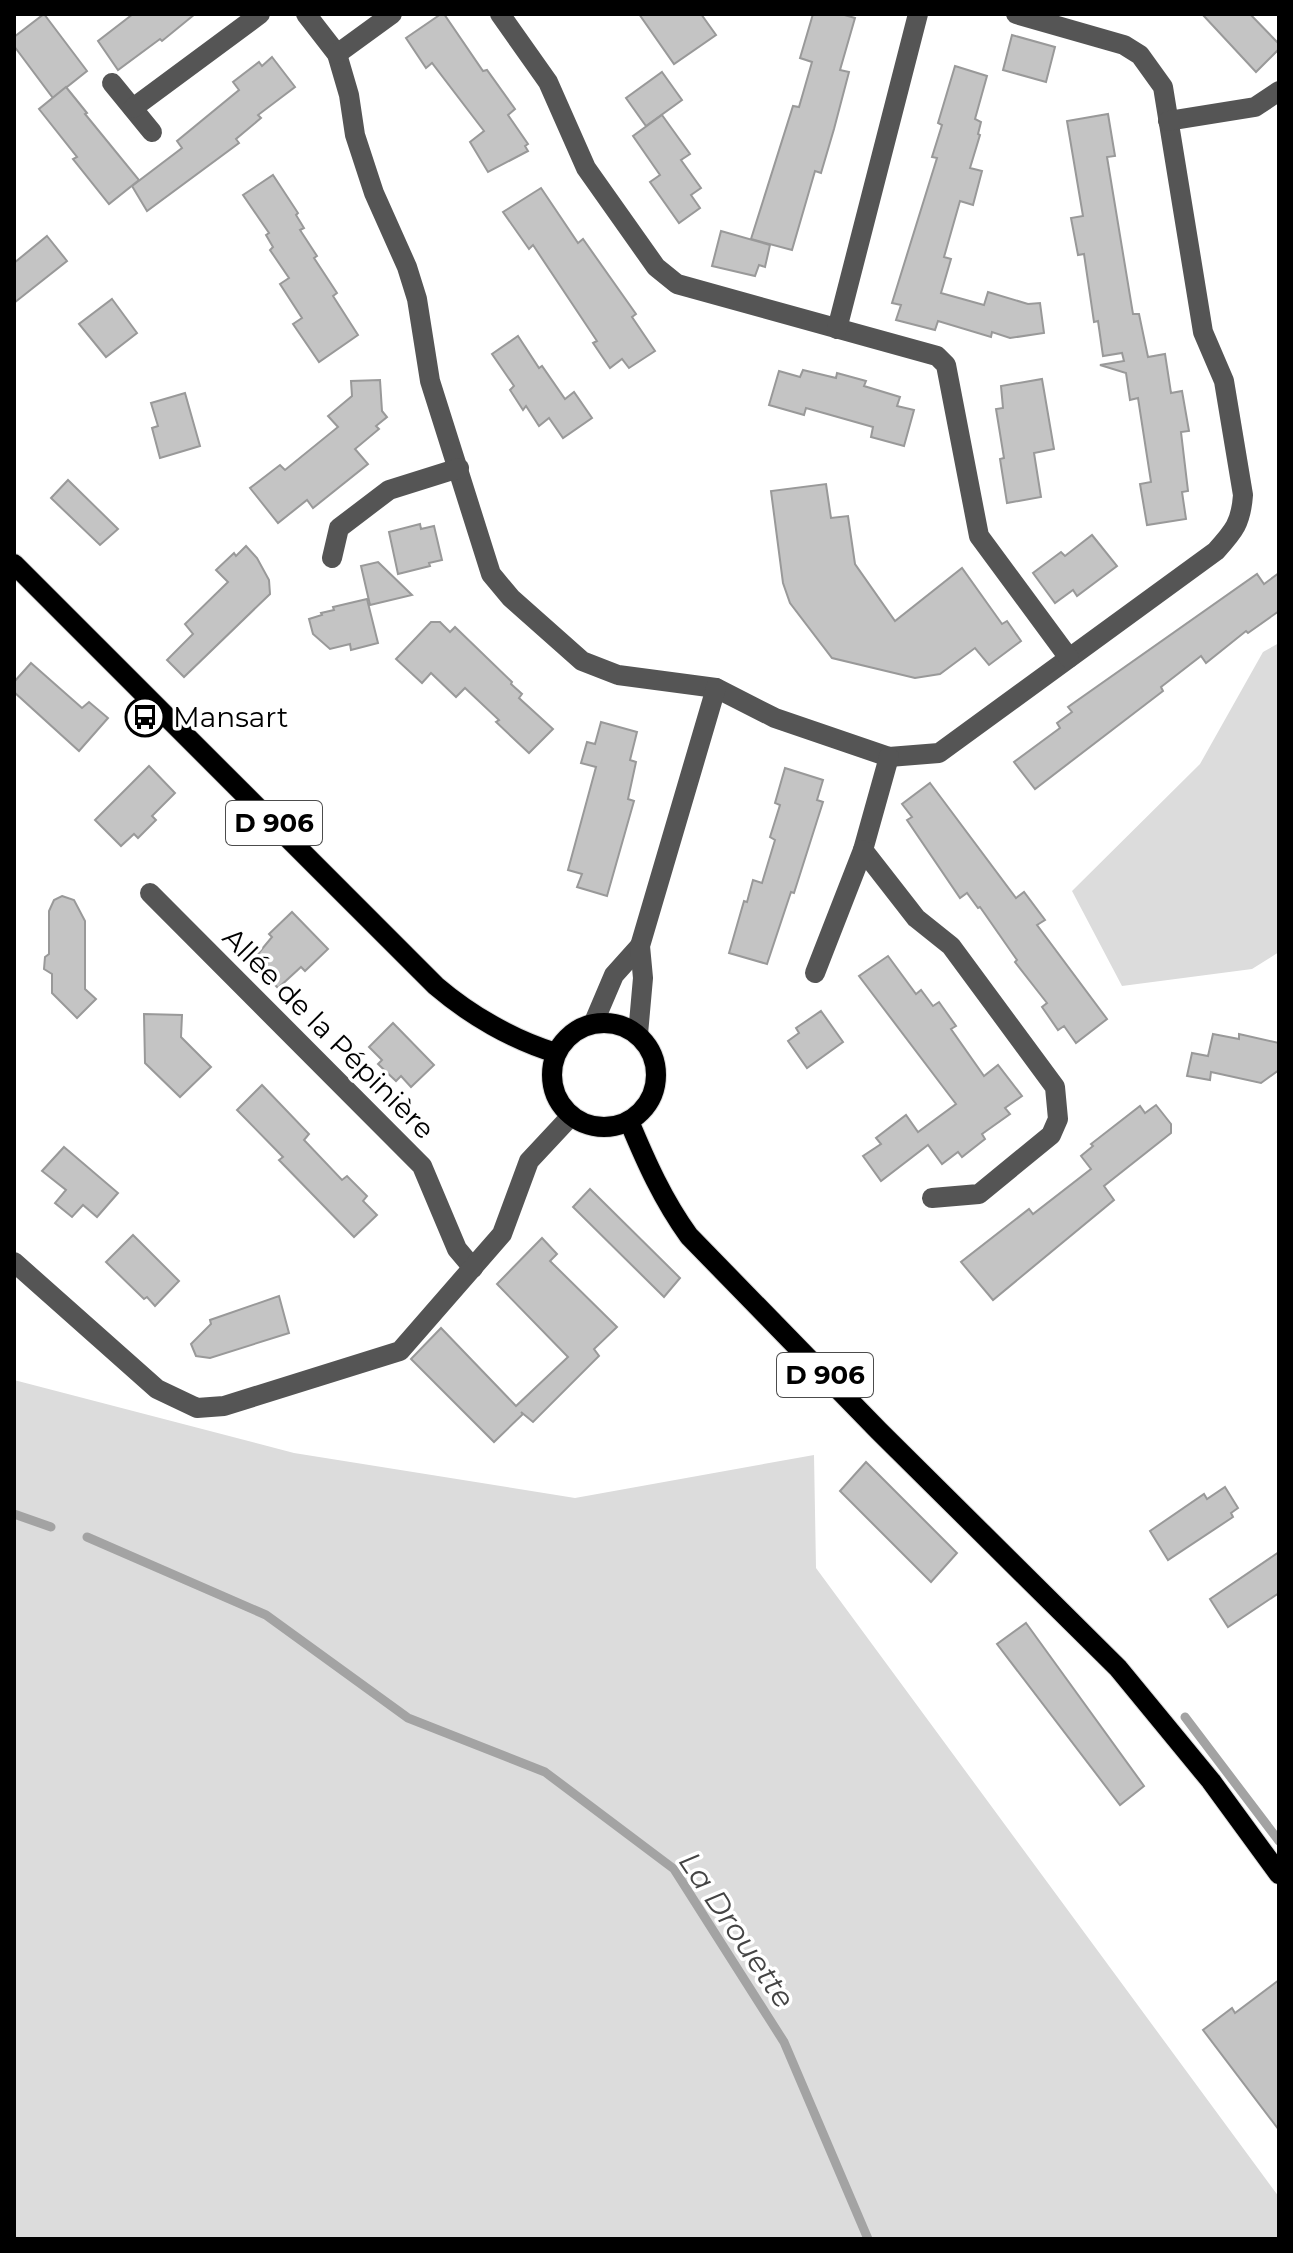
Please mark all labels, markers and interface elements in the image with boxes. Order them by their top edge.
bus stop icon: Mansart [124,696,166,738]
place label: Mansart [173,700,288,734]
road number: D 906 [226,801,322,845]
street label: Allée de la Pépinière [216,920,442,1146]
road number: D 906 [777,1353,873,1397]
water label: La Drouette [671,1845,803,2015]

